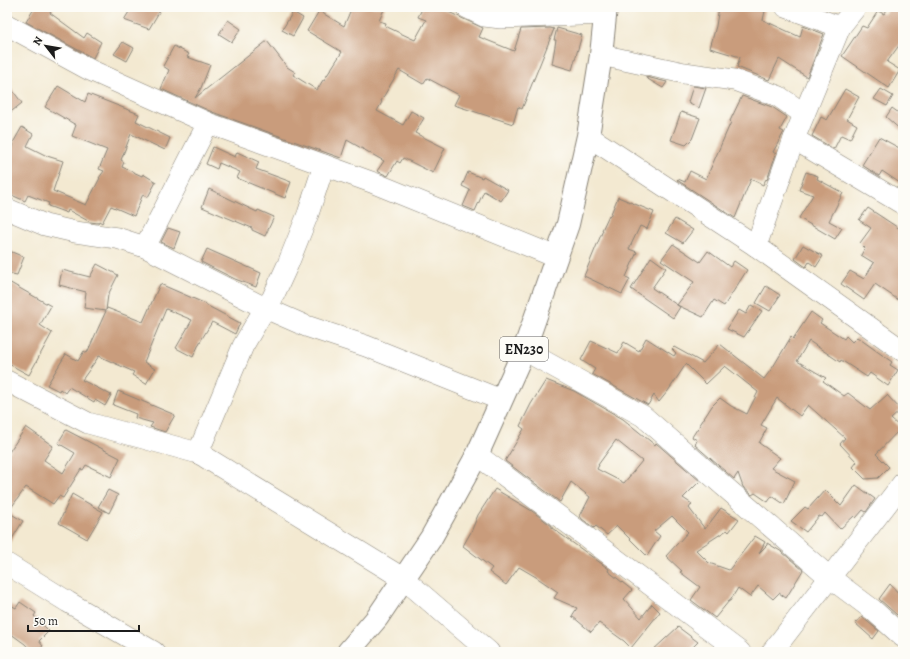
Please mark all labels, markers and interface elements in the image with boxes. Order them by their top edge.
north arrow [26,26,66,66]
text: N [29,34,46,48]
road number: EN230 [500,337,548,361]
scale bar [28,607,139,633]
text: 50 m [34,613,58,629]

